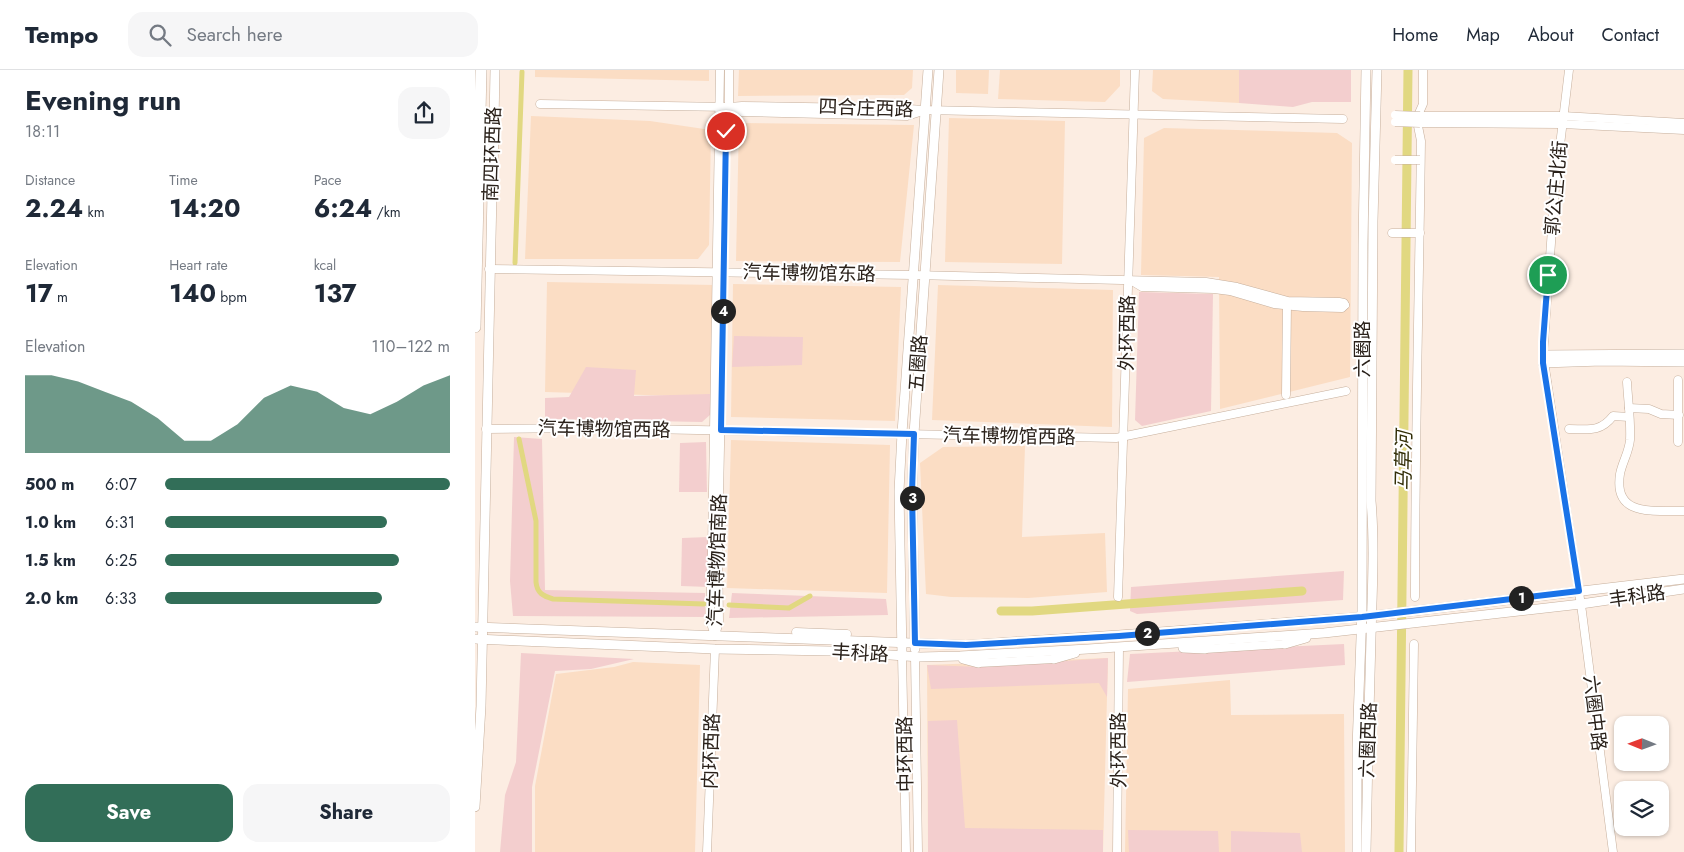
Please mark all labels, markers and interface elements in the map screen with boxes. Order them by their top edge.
search box [128,12,478,57]
text: Tempo [25,17,98,52]
icon: search [146,21,174,49]
text: Search here [186,21,283,48]
text: Home [1392,22,1438,48]
text: Map [1466,22,1500,48]
text: About [1528,22,1573,48]
text: Contact [1601,22,1659,48]
text: Evening run [25,80,181,121]
button: share [398,87,450,139]
street label: 四合庄西路 [818,93,914,123]
street label: 南四环西路 [477,106,507,202]
pin [705,110,747,152]
icon: check [712,117,740,145]
text: 18:11 [25,120,60,143]
street label: 郭公庄北街 [1538,139,1574,237]
text: Distance [25,170,75,190]
text: Time [169,170,198,190]
text: Pace [314,170,342,190]
text: 2.24 [25,190,83,226]
text: 14:20 [169,190,241,226]
text: 6:24 [314,190,372,226]
text: km [83,202,105,222]
text: /km [372,202,401,222]
pin [1527,254,1569,296]
text: Elevation [25,255,78,275]
text: Heart rate [169,255,228,275]
text: kcal [314,255,336,275]
street label: 汽车博物馆东路 [742,258,876,288]
icon: arrive [1534,261,1562,289]
text: 17 [25,275,53,311]
text: 140 [169,275,216,311]
text: 137 [314,275,357,311]
text: m [53,287,68,307]
text: bpm [216,287,247,307]
street label: 外环西路 [1113,295,1141,371]
pin: 4 [711,298,735,324]
text: 4 [719,301,728,321]
street label: 六圈路 [1349,320,1376,378]
street label: 五圈路 [903,334,933,392]
text: Elevation [25,335,85,358]
text: 110–122 m [371,335,450,358]
street label: 汽车博物馆西路 [537,414,671,444]
street label: 汽车博物馆西路 [942,421,1076,451]
water label: 马草河 [1389,427,1419,491]
text: 500 m [25,473,74,496]
text: 6:07 [105,473,137,496]
pin: 3 [899,486,925,510]
text: 3 [908,488,917,508]
street label: 汽车博物馆南路 [701,493,733,627]
text: 1.0 km [25,511,76,534]
text: 6:31 [105,511,135,534]
text: 1.5 km [25,549,76,572]
text: 6:25 [105,549,137,572]
street label: 丰科路 [1607,579,1667,613]
pin: 1 [1509,586,1533,610]
text: 2.0 km [25,587,78,610]
text: 6:33 [105,587,137,610]
text: 1 [1518,588,1525,608]
pin: 2 [1135,620,1159,646]
text: 2 [1143,623,1152,643]
street label: 丰科路 [831,638,889,668]
street label: 六圈中路 [1577,674,1613,752]
street label: 六圈西路 [1353,702,1383,778]
street label: 外环西路 [1105,712,1132,788]
street label: 内环西路 [696,713,726,789]
street label: 中环西路 [891,716,919,792]
north arrow [1614,716,1669,771]
map controls [1614,716,1669,836]
button: layers [1614,781,1669,836]
button: Save [25,784,233,842]
button: Share [243,784,450,842]

